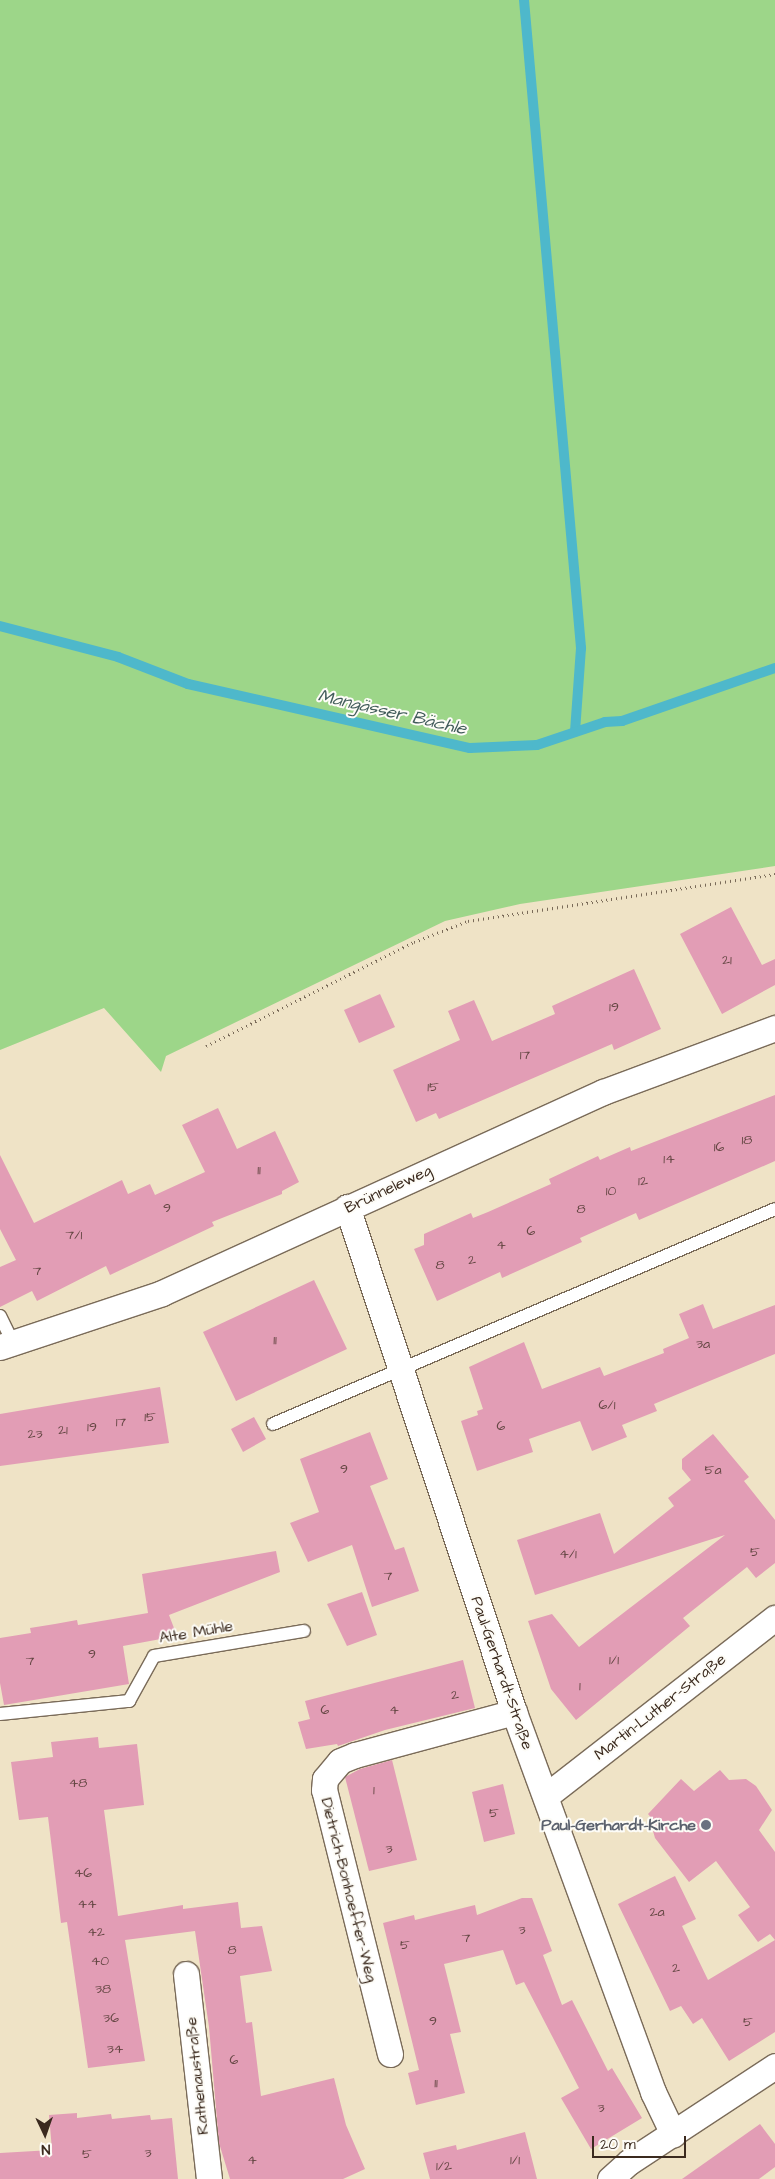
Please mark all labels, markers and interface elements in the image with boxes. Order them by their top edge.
water label: Mangässer Bächle [316,685,468,741]
house number: 21 [722,952,732,968]
house number: 19 [609,999,619,1015]
house number: 17 [520,1047,530,1063]
house number: 15 [427,1079,439,1095]
house number: 18 [742,1132,752,1148]
house number: 16 [714,1139,724,1155]
house number: 14 [663,1151,675,1167]
street label: Brünneleweg [341,1160,435,1218]
house number: 11 [257,1162,261,1178]
house number: 12 [638,1173,648,1189]
house number: 10 [606,1183,616,1199]
house number: 9 [163,1200,171,1216]
house number: 8 [576,1201,586,1217]
house number: 6 [527,1223,535,1239]
house number: 7/1 [66,1227,82,1243]
house number: 4 [496,1237,506,1253]
house number: 2 [468,1252,476,1268]
house number: 8 [435,1257,445,1273]
house number: 7 [33,1263,41,1279]
house number: 11 [273,1332,277,1348]
house number: 3a [696,1336,710,1352]
house number: 6/1 [599,1397,615,1413]
house number: 15 [144,1409,156,1425]
house number: 17 [116,1414,126,1430]
house number: 6 [497,1418,505,1434]
house number: 19 [87,1419,97,1435]
house number: 21 [58,1422,68,1438]
house number: 23 [27,1426,43,1442]
house number: 9 [340,1461,348,1477]
house number: 5a [704,1462,722,1478]
house number: 5 [750,1544,760,1560]
house number: 4/1 [559,1546,577,1562]
house number: 7 [384,1568,392,1584]
street label: Paul-Gerhardt-Straße [467,1594,537,1752]
street label: Alte Mühle [158,1616,234,1648]
house number: 9 [88,1646,96,1662]
street label: Martin-Luther-Straße [590,1650,730,1764]
house number: 1/1 [609,1652,619,1668]
house number: 7 [26,1653,34,1669]
house number: 1 [579,1678,581,1694]
house number: 2 [451,1687,459,1703]
house number: 6 [321,1702,329,1718]
house number: 4 [389,1702,399,1718]
house number: 48 [69,1775,87,1791]
house number: 1 [373,1782,375,1798]
street label: Dietrich-Bonhoeffer-Weg [317,1796,381,1984]
house number: 5 [489,1805,499,1821]
place label: Paul-Gerhardt-Kirche [541,1815,696,1835]
marker: Paul-Gerhardt-Kirche [700,1819,712,1831]
house number: 3 [385,1841,393,1857]
house number: 46 [74,1865,92,1881]
house number: 44 [77,1896,97,1912]
house number: 2a [649,1904,665,1920]
house number: 3 [518,1922,526,1938]
house number: 42 [87,1924,105,1940]
house number: 7 [462,1930,470,1946]
house number: 5 [400,1937,410,1953]
house number: 8 [227,1942,237,1958]
house number: 40 [91,1953,109,1969]
house number: 2 [672,1960,680,1976]
house number: 38 [95,1981,111,1997]
house number: 36 [103,2010,119,2026]
house number: 9 [429,2013,437,2029]
house number: 5 [743,2014,753,2030]
street label: Rathenaustraße [181,2016,213,2136]
house number: 34 [107,2041,123,2057]
house number: 6 [230,2052,238,2068]
house number: 11 [434,2075,438,2091]
house number: 3 [597,2100,605,2116]
north arrow [20,2109,70,2159]
scale bar [595,2126,689,2158]
text: 20 m [600,2134,636,2155]
text: N [41,2139,51,2159]
house number: 3 [144,2145,152,2161]
house number: 5 [82,2146,92,2162]
house number: 4 [247,2152,257,2168]
house number: 1/1 [510,2152,520,2168]
house number: 1/2 [436,2158,452,2174]

